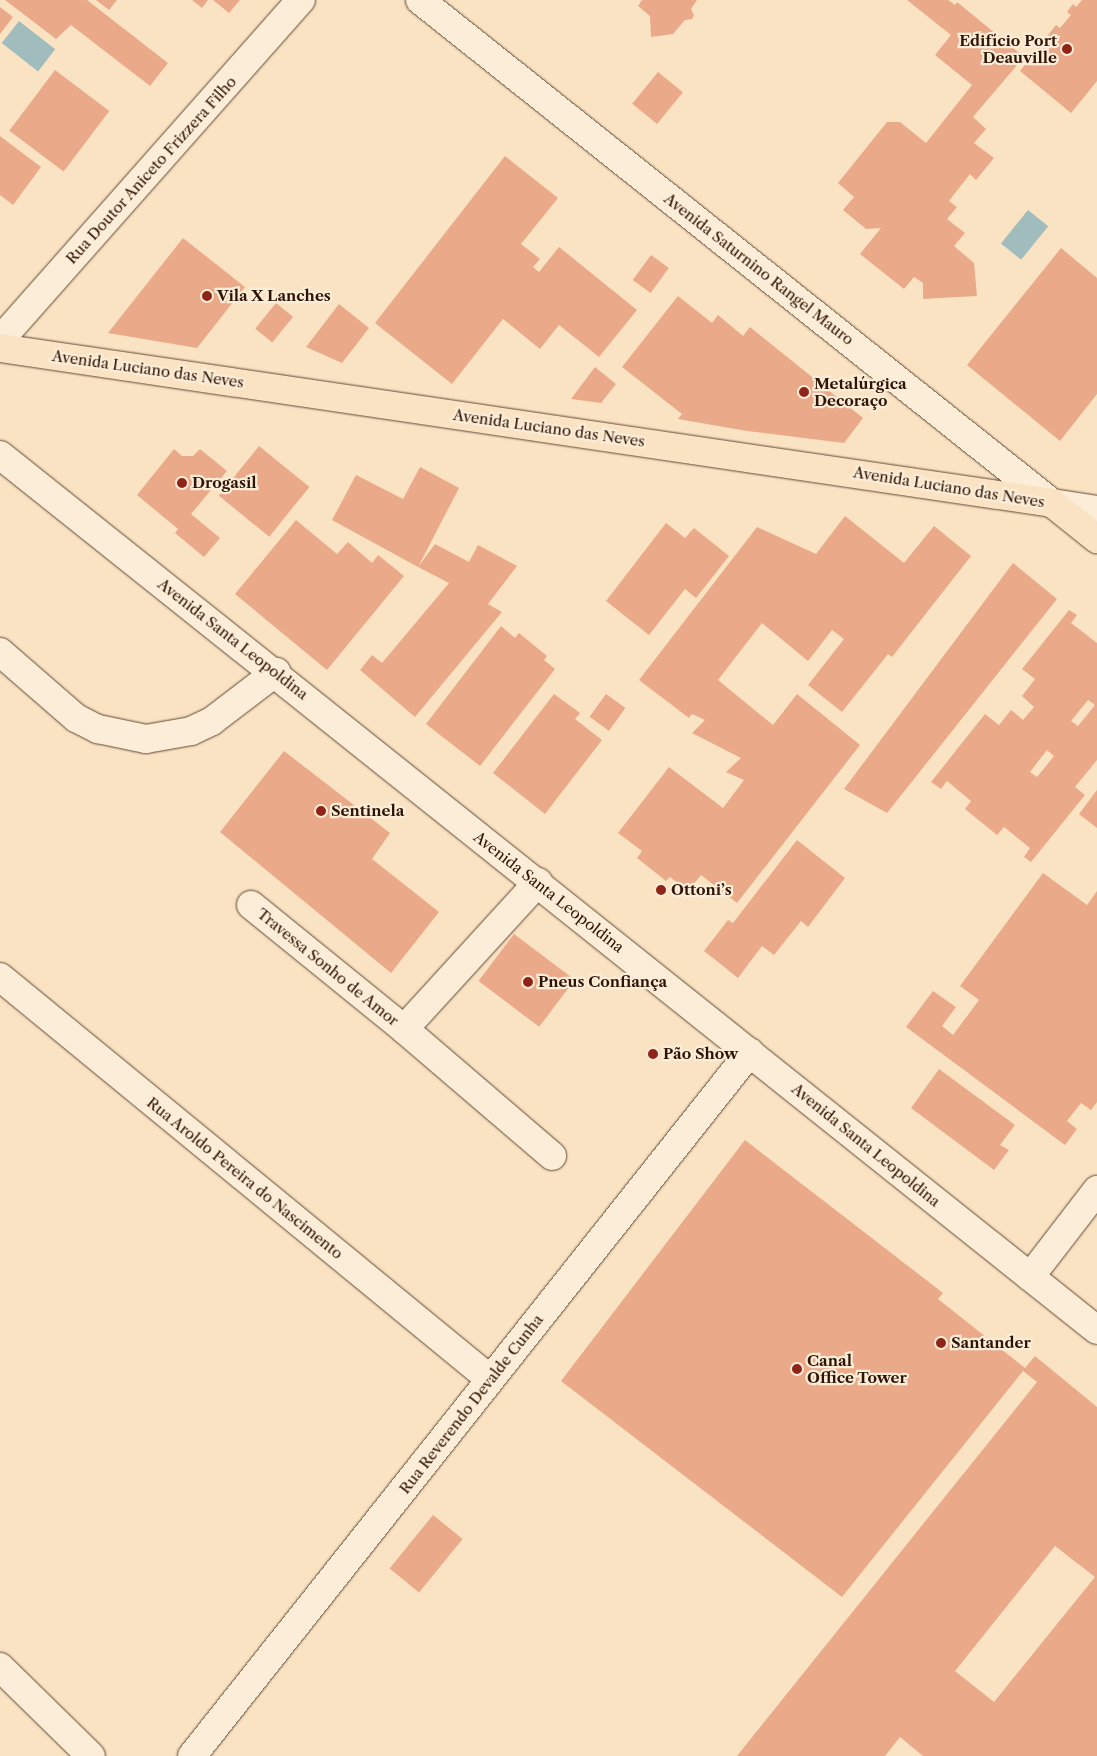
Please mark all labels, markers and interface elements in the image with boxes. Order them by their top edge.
place label: Edifício Port Deauville [959,31,1057,66]
marker: Edifício Port Deauville [1061,43,1073,55]
street label: Rua Doutor Aniceto Frizzera Filho [62,72,240,268]
street label: Avenida Saturnino Rangel Mauro [660,189,858,349]
place label: Vila X Lanches [217,287,332,305]
marker: Vila X Lanches [201,290,213,302]
street label: Avenida Luciano das Neves [51,347,245,391]
place label: Metalúrgica Decoraço [814,374,907,409]
marker: Metalúrgica Decoraço [798,386,810,398]
street label: Avenida Luciano das Neves [452,406,646,450]
street label: Avenida Luciano das Neves [852,463,1046,511]
place label: Drogasil [192,474,257,492]
marker: Drogasil [176,477,188,489]
street label: Avenida Santa Leopoldina [154,575,312,703]
place label: Sentinela [331,802,404,820]
marker: Sentinela [315,805,327,817]
street label: Avenida Santa Leopoldina [470,828,628,956]
place label: Ottoni’s [671,881,732,899]
marker: Ottoni’s [655,884,667,896]
street label: Travessa Sonho de Amor [253,904,403,1030]
place label: Pneus Confiança [538,973,667,991]
marker: Pneus Confiança [522,976,534,988]
place label: Pão Show [663,1045,738,1063]
marker: Pão Show [647,1048,659,1060]
street label: Avenida Santa Leopoldina [788,1079,944,1211]
street label: Rua Aroldo Pereira do Nascimento [143,1093,347,1263]
street label: Rua Reverendo Devalde Cunha [395,1311,547,1497]
place label: Santander [951,1334,1031,1352]
marker: Santander [935,1337,947,1349]
place label: Canal Office Tower [807,1351,907,1386]
marker: Canal Office Tower [791,1363,803,1375]

